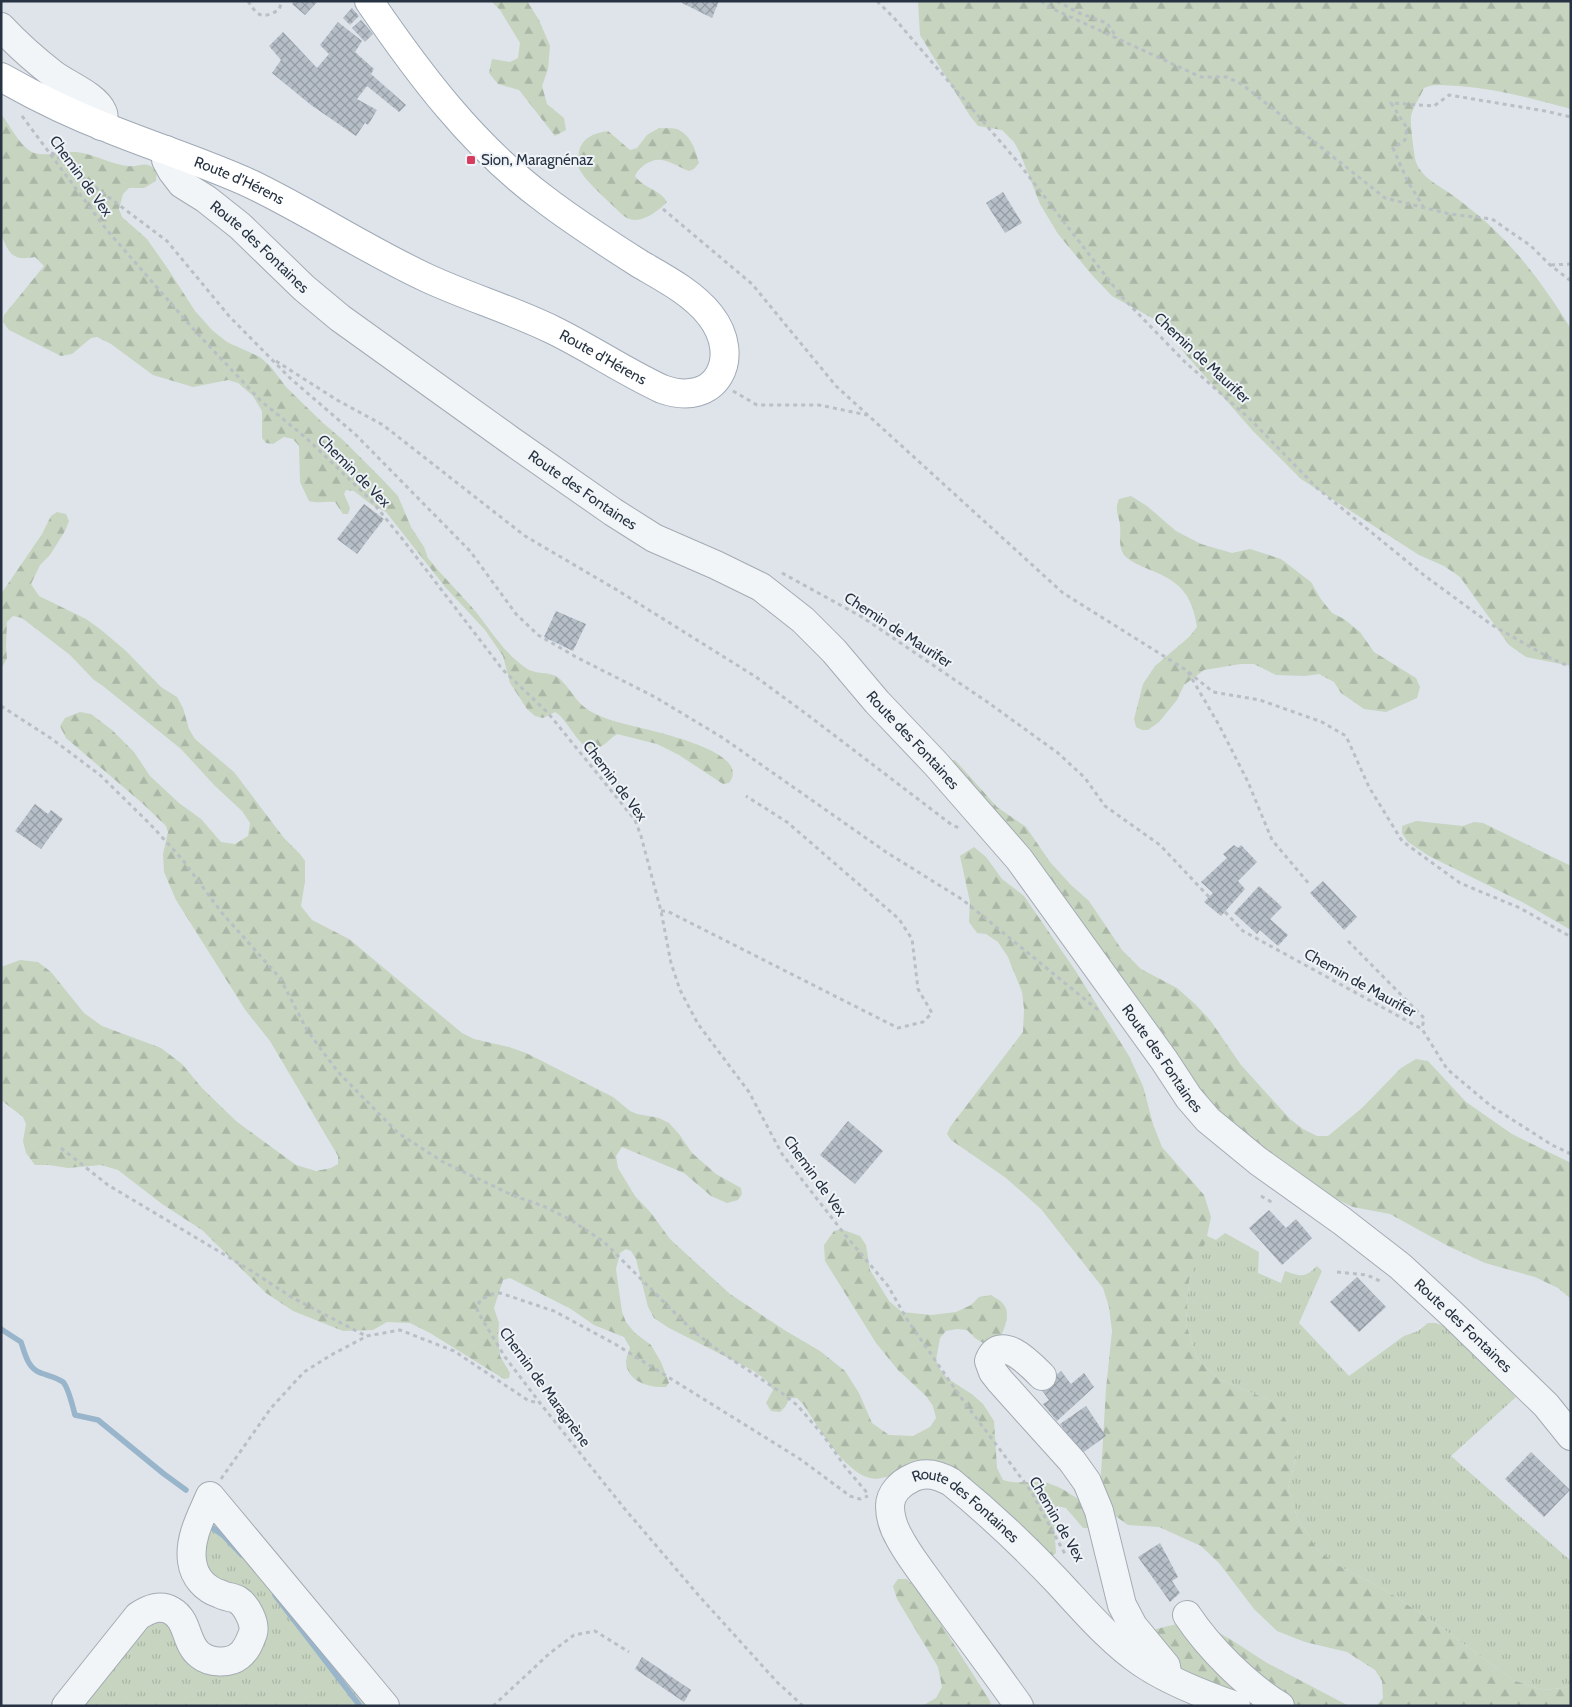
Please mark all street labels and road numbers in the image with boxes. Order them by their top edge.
street label: Chemin de Vex [46,132,116,220]
street label: Route d'Hérens [192,153,287,208]
street label: Route des Fontaines [206,197,312,297]
street label: Chemin de Maurifer [1150,309,1254,407]
street label: Route d'Hérens [556,326,649,389]
street label: Chemin de Vex [314,431,394,511]
street label: Route des Fontaines [525,446,640,534]
street label: Chemin de Maurifer [841,588,955,672]
street label: Route des Fontaines [863,687,963,793]
street label: Chemin de Vex [579,737,651,825]
street label: Chemin de Maurifer [1301,945,1419,1021]
street label: Route des Fontaines [1118,1001,1206,1116]
street label: Chemin de Vex [780,1132,850,1220]
street label: Route des Fontaines [1411,1275,1516,1376]
street label: Chemin de Maragnène [496,1324,595,1450]
street label: Route des Fontaines [909,1465,1023,1547]
street label: Chemin de Vex [1025,1473,1089,1565]

